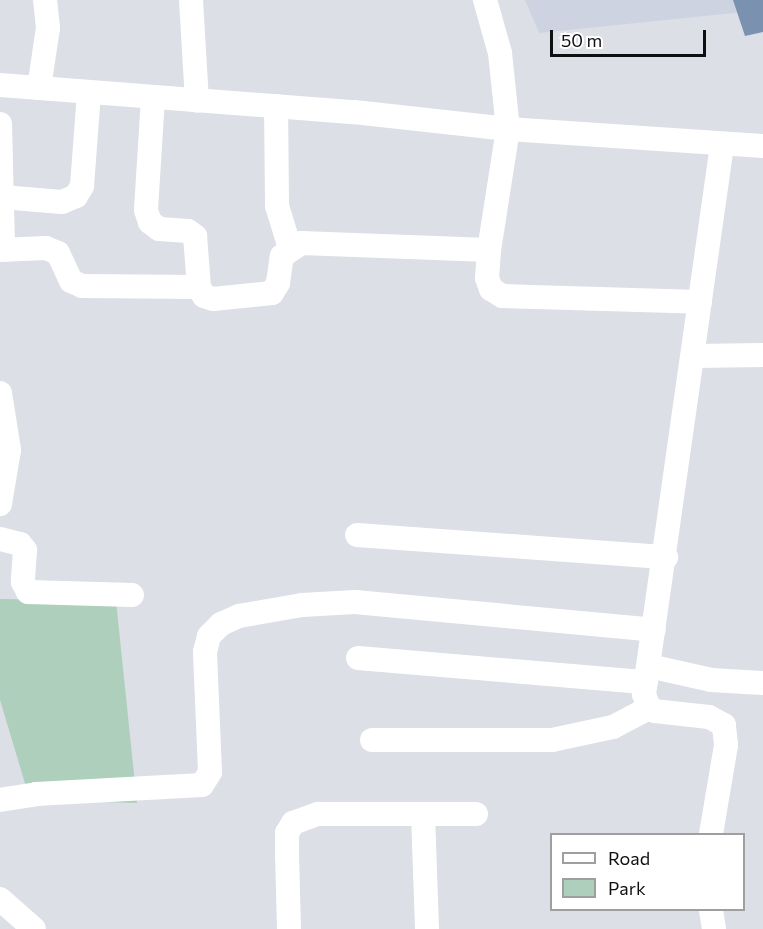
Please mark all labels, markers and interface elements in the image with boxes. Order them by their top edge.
scale bar [553,18,709,56]
text: 50 m [561,29,602,51]
legend [550,833,745,911]
text: Road [608,847,650,869]
text: Park [608,877,646,899]

